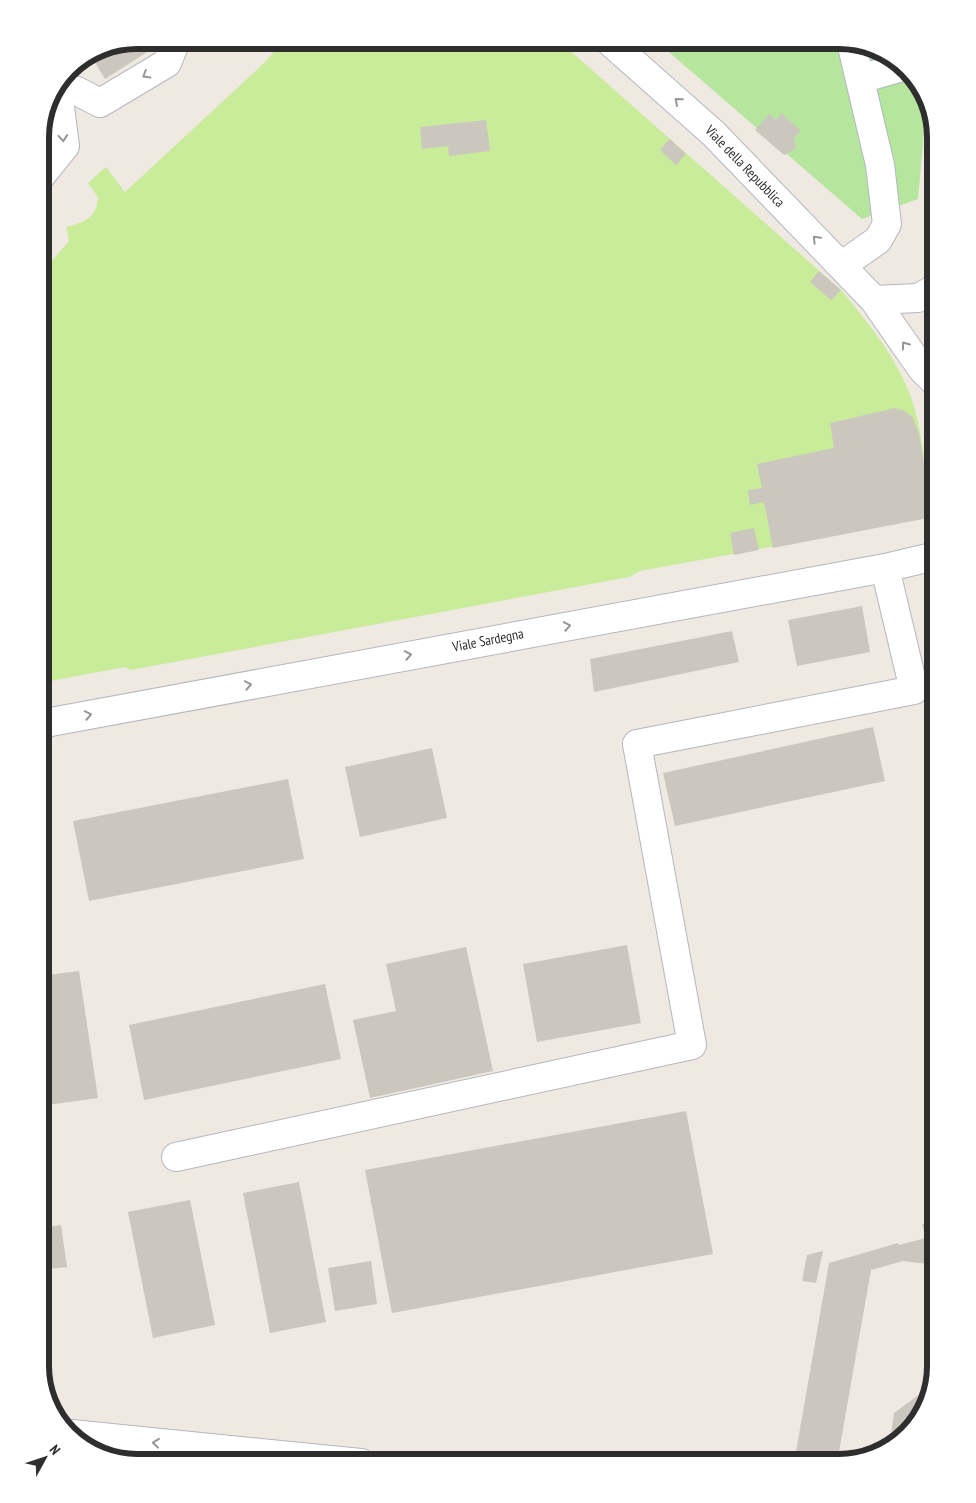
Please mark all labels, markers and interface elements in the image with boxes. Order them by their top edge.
one-way arrow [143,69,152,79]
one-way arrow [674,98,683,107]
street label: Viale della Repubblica [701,120,789,211]
one-way arrow [58,134,69,142]
one-way arrow [813,236,822,245]
one-way arrow [902,341,911,351]
one-way arrow [563,621,572,631]
street label: Viale Sardegna [450,624,525,656]
one-way arrow [403,651,412,661]
one-way arrow [243,680,252,691]
one-way arrow [84,710,92,720]
north arrow [20,1433,70,1483]
one-way arrow [152,1437,160,1448]
text: N [46,1441,64,1458]

